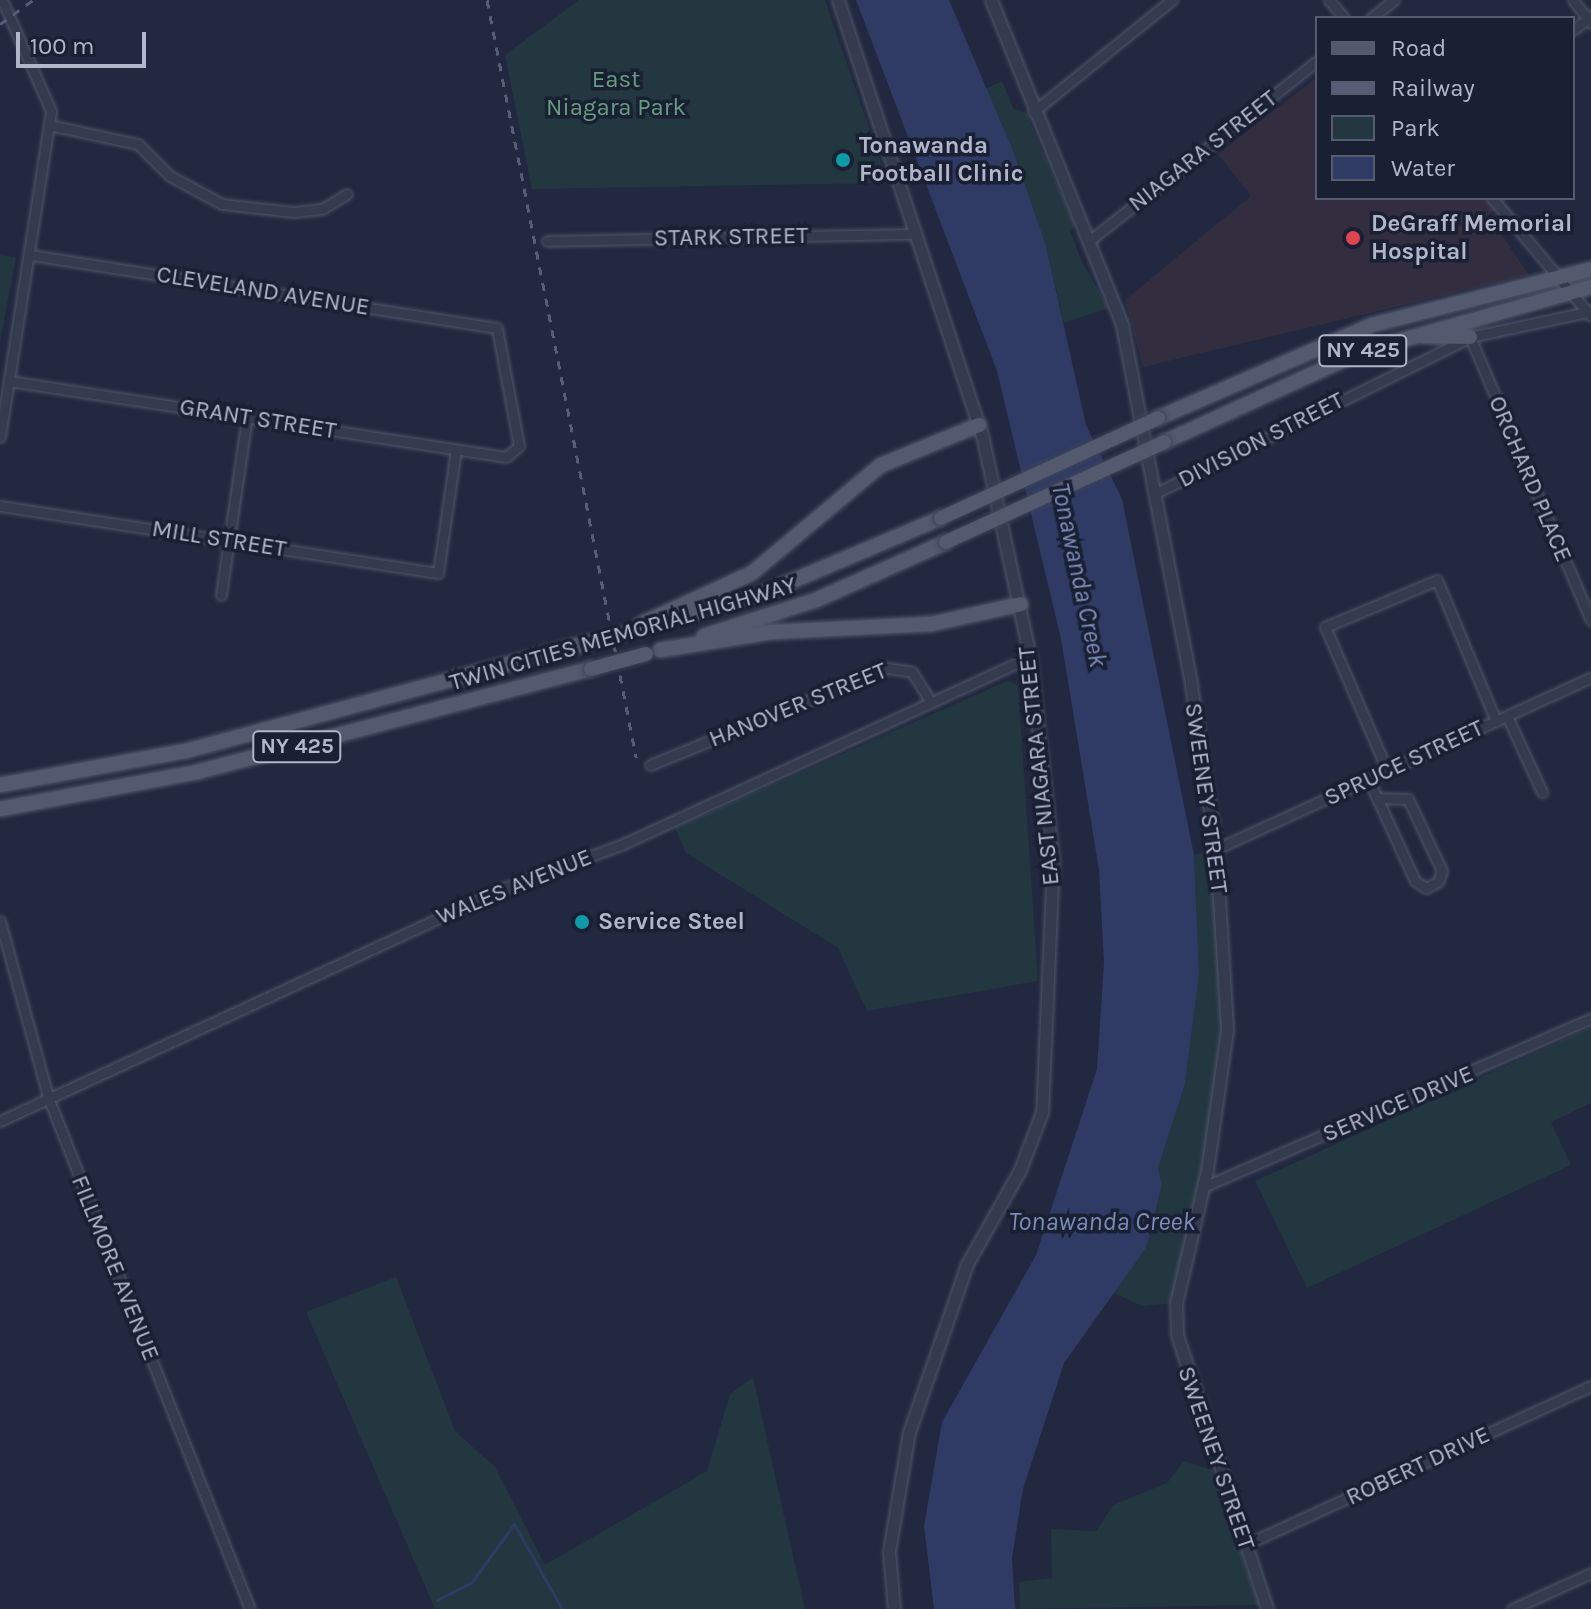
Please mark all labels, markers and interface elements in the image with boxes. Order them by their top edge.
scale bar [20,16,150,66]
legend [1315,16,1575,200]
text: 100 m [30,32,95,60]
text: Road [1391,34,1446,62]
park label: East Niagara Park [546,66,686,122]
text: Railway [1391,74,1475,102]
street label: NIAGARA STREET [1123,84,1283,218]
text: Park [1391,114,1440,142]
place label: Tonawanda Football Clinic [859,132,1023,188]
marker: Tonawanda Football Clinic [834,151,852,169]
text: Water [1391,154,1455,182]
place label: DeGraff Memorial Hospital [1371,210,1572,266]
street label: STARK STREET [654,221,808,253]
marker: DeGraff Memorial Hospital [1342,227,1364,249]
street label: CLEVELAND AVENUE [155,260,371,322]
road number: NY 425 [1317,333,1409,369]
street label: DIVISION STREET [1173,386,1349,494]
street label: GRANT STREET [178,392,338,446]
street label: ORCHARD PLACE [1482,392,1578,566]
water label: Tonawanda Creek [1044,480,1114,670]
street label: MILL STREET [150,514,288,564]
street label: TWIN CITIES MEMORIAL HIGHWAY [446,571,800,697]
street label: EAST NIAGARA STREET [1012,645,1066,887]
street label: HANOVER STREET [705,656,891,754]
street label: SWEENEY STREET [1178,701,1234,895]
street label: SPRUCE STREET [1320,714,1488,812]
road number: NY 425 [251,729,343,765]
street label: WALES AVENUE [432,843,596,931]
place label: Service Steel [598,908,745,936]
marker: Service Steel [573,913,591,931]
street label: SERVICE DRIVE [1318,1059,1478,1149]
street label: FILLMORE AVENUE [65,1171,165,1365]
water label: Tonawanda Creek [1008,1206,1196,1238]
street label: SWEENEY STREET [1171,1363,1261,1553]
street label: ROBERT DRIVE [1342,1420,1494,1512]

